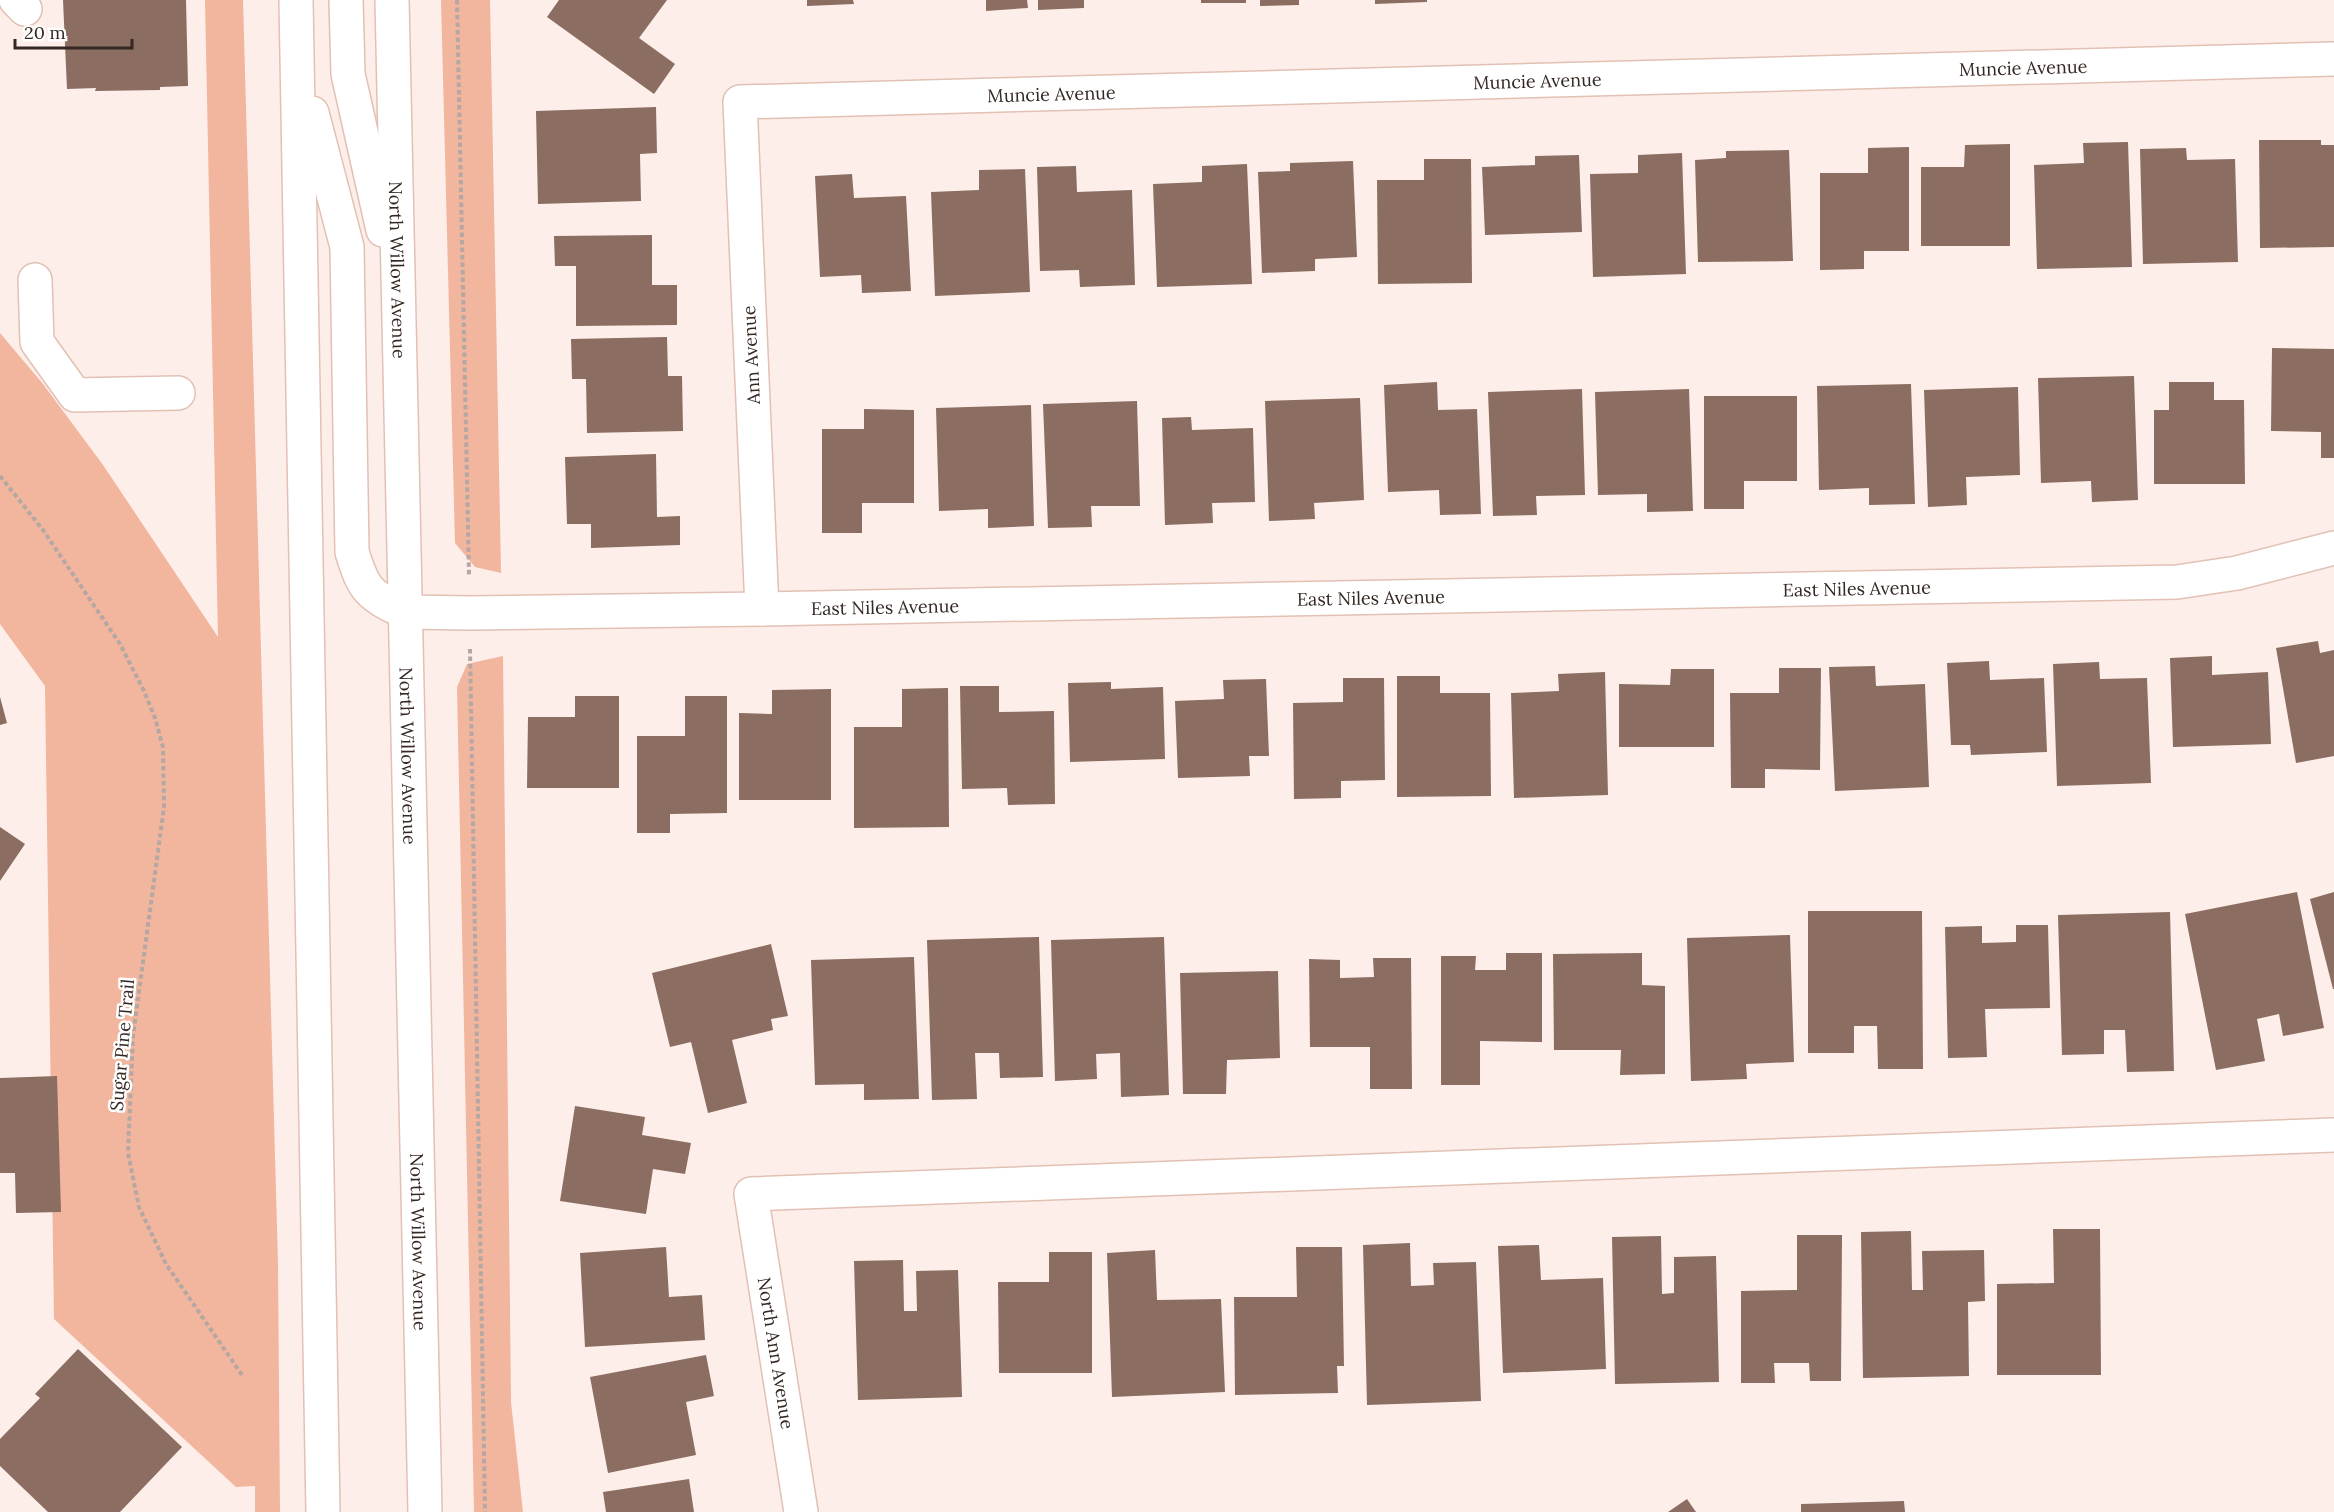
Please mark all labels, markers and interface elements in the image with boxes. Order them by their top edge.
scale bar [15,12,132,50]
text: 20 m [24,21,66,44]
street label: Muncie Avenue [1959,54,2088,81]
street label: Muncie Avenue [1473,67,1602,94]
street label: Muncie Avenue [987,80,1116,107]
street label: North Willow Avenue [384,181,411,359]
street label: Ann Avenue [737,305,765,406]
street label: East Niles Avenue [1782,575,1931,601]
street label: East Niles Avenue [1297,584,1445,610]
street label: East Niles Avenue [811,594,959,620]
street label: North Willow Avenue [395,667,422,845]
street label: Sugar Pine Trail [105,978,139,1112]
street label: North Willow Avenue [406,1153,433,1331]
street label: North Ann Avenue [753,1275,799,1431]

